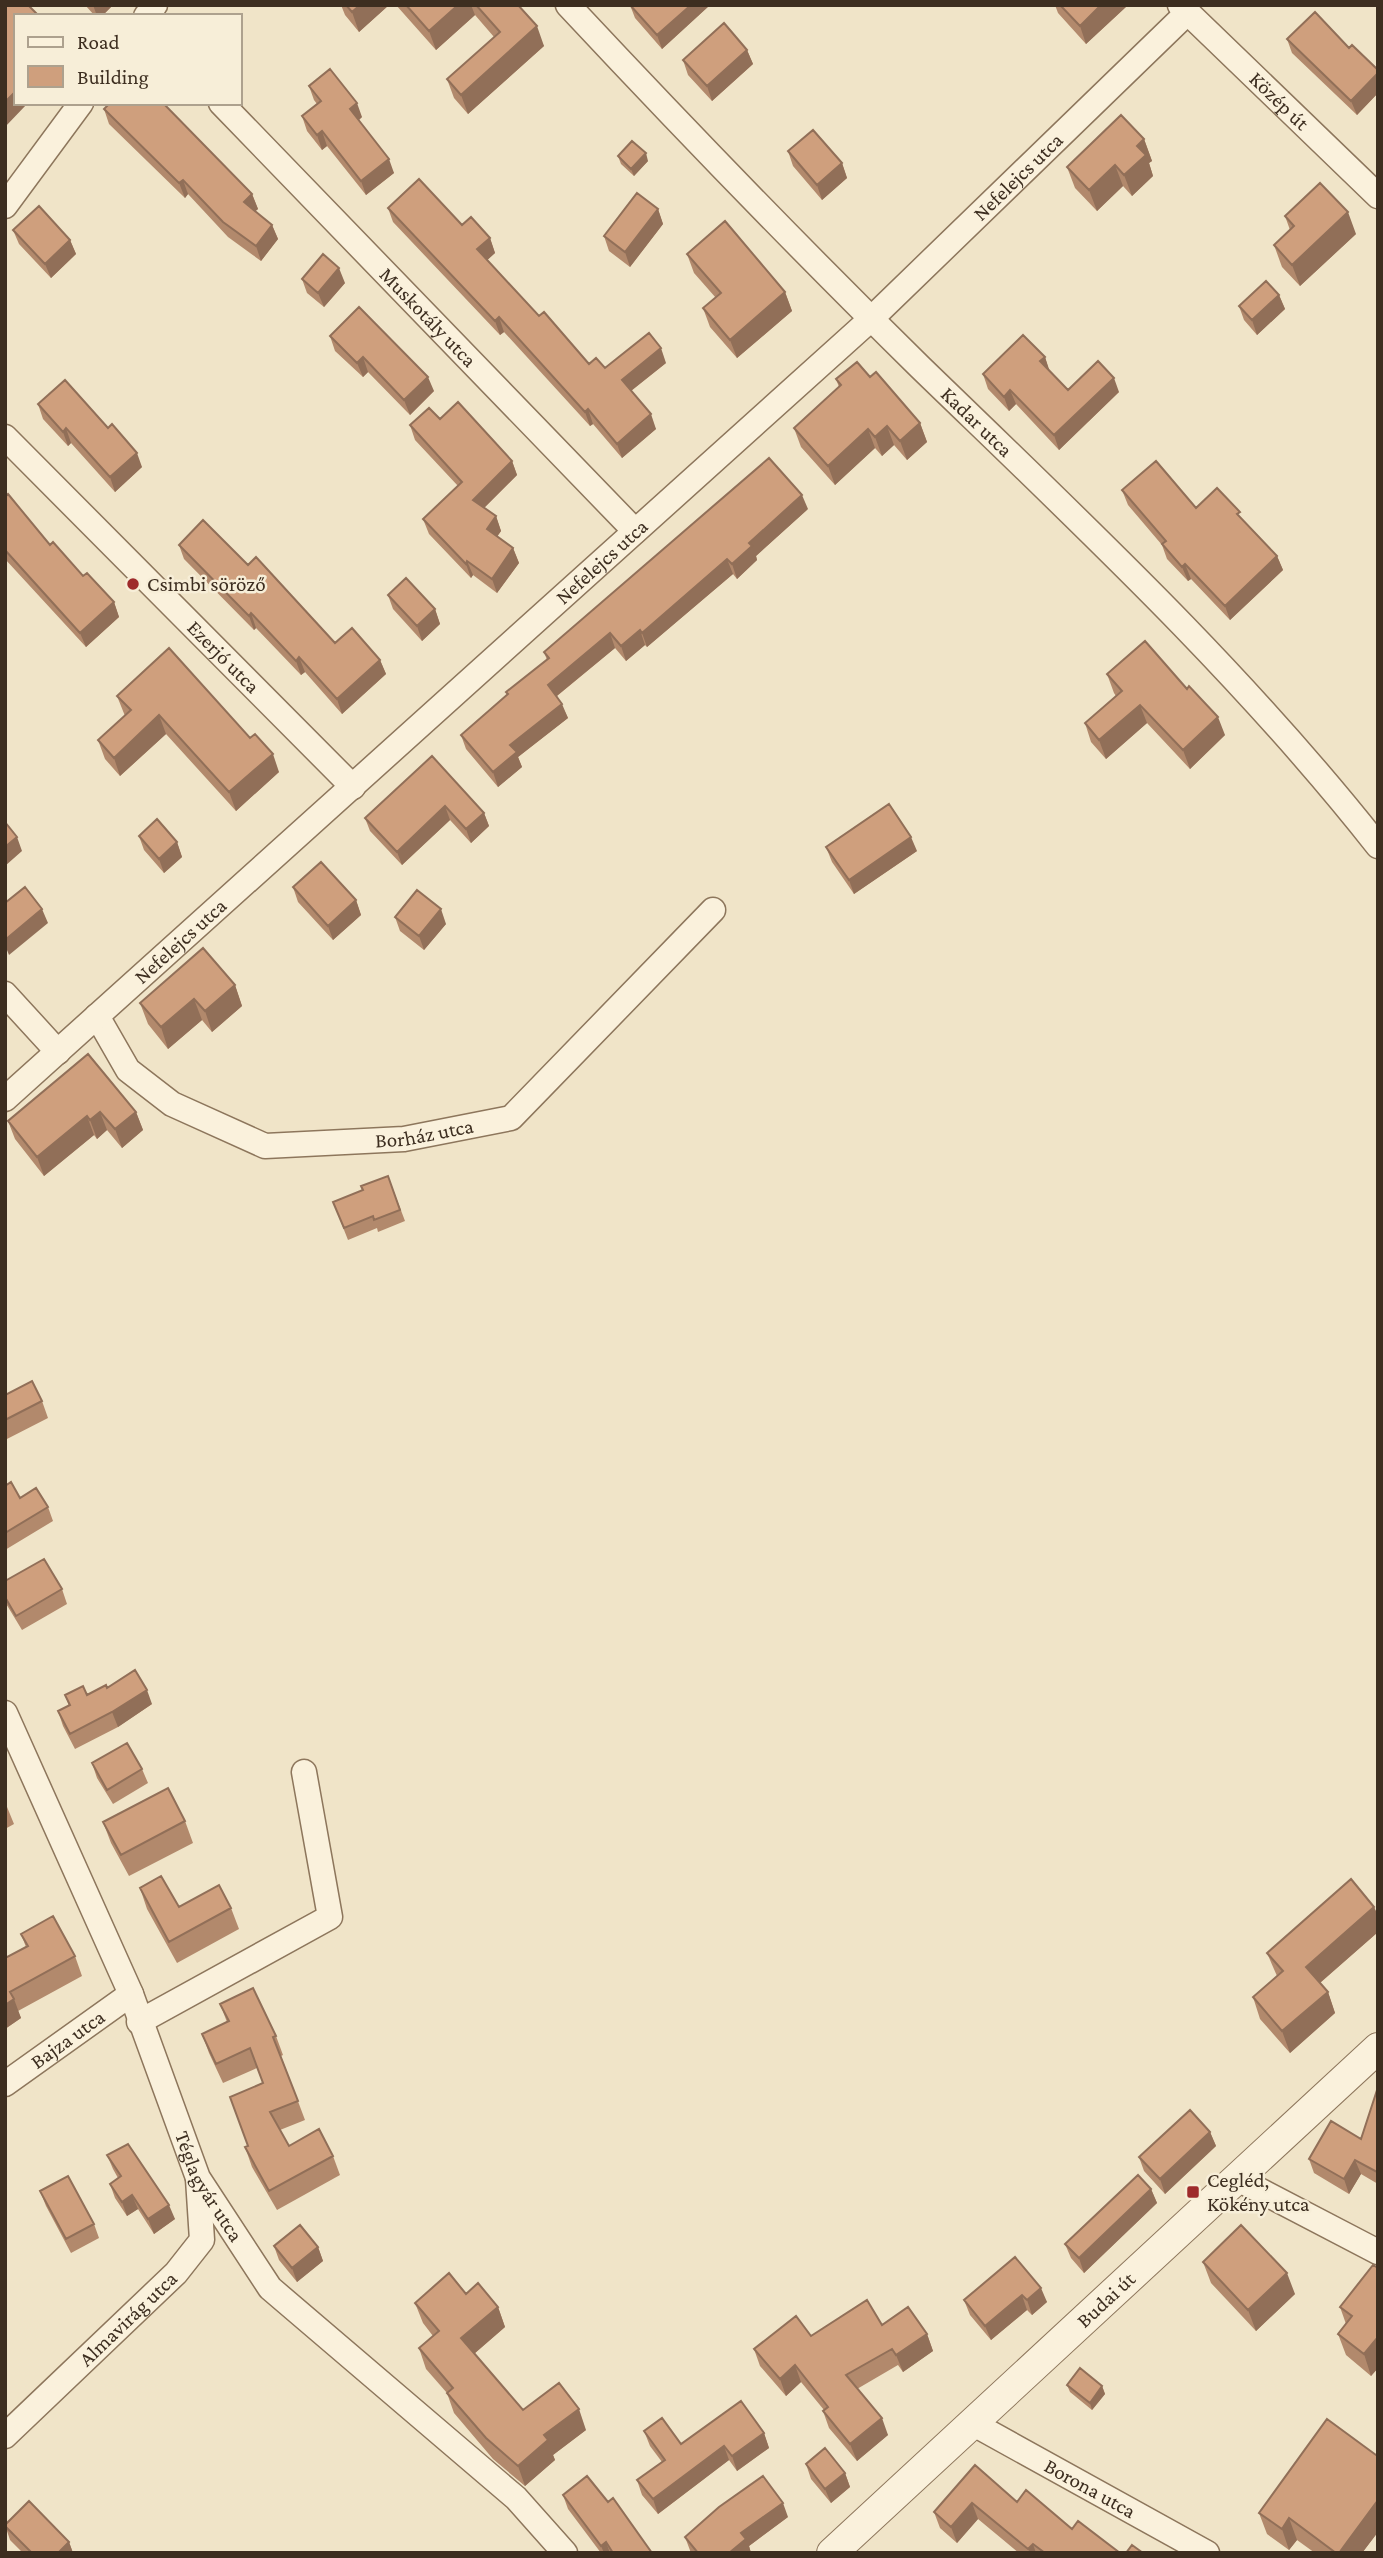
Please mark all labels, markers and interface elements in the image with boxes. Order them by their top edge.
legend [14,14,242,105]
text: Road [77,30,120,54]
text: Building [77,65,149,89]
street label: Közép út [1245,67,1315,136]
street label: Nefelejcs utca [968,128,1068,226]
street label: Muskotály utca [375,262,482,372]
street label: Kadar utca [936,382,1018,462]
street label: Nefelejcs utca [551,514,653,609]
place label: Csimbi söröző [147,572,266,596]
marker: Csimbi söröző [125,576,141,592]
street label: Ezerjó utca [182,615,265,698]
street label: Nefelejcs utca [129,893,232,989]
street label: Borház utca [375,1114,476,1152]
street label: Bajza utca [26,2005,110,2074]
street label: Téglagyár utca [170,2128,248,2246]
place label: Cegléd, Kökény utca [1207,2168,1310,2216]
marker: Cegléd, Kökény utca [1185,2184,1201,2200]
street label: Almavirág utca [74,2266,182,2371]
street label: Budai út [1072,2266,1141,2333]
street label: Borona utca [1040,2453,1140,2523]

